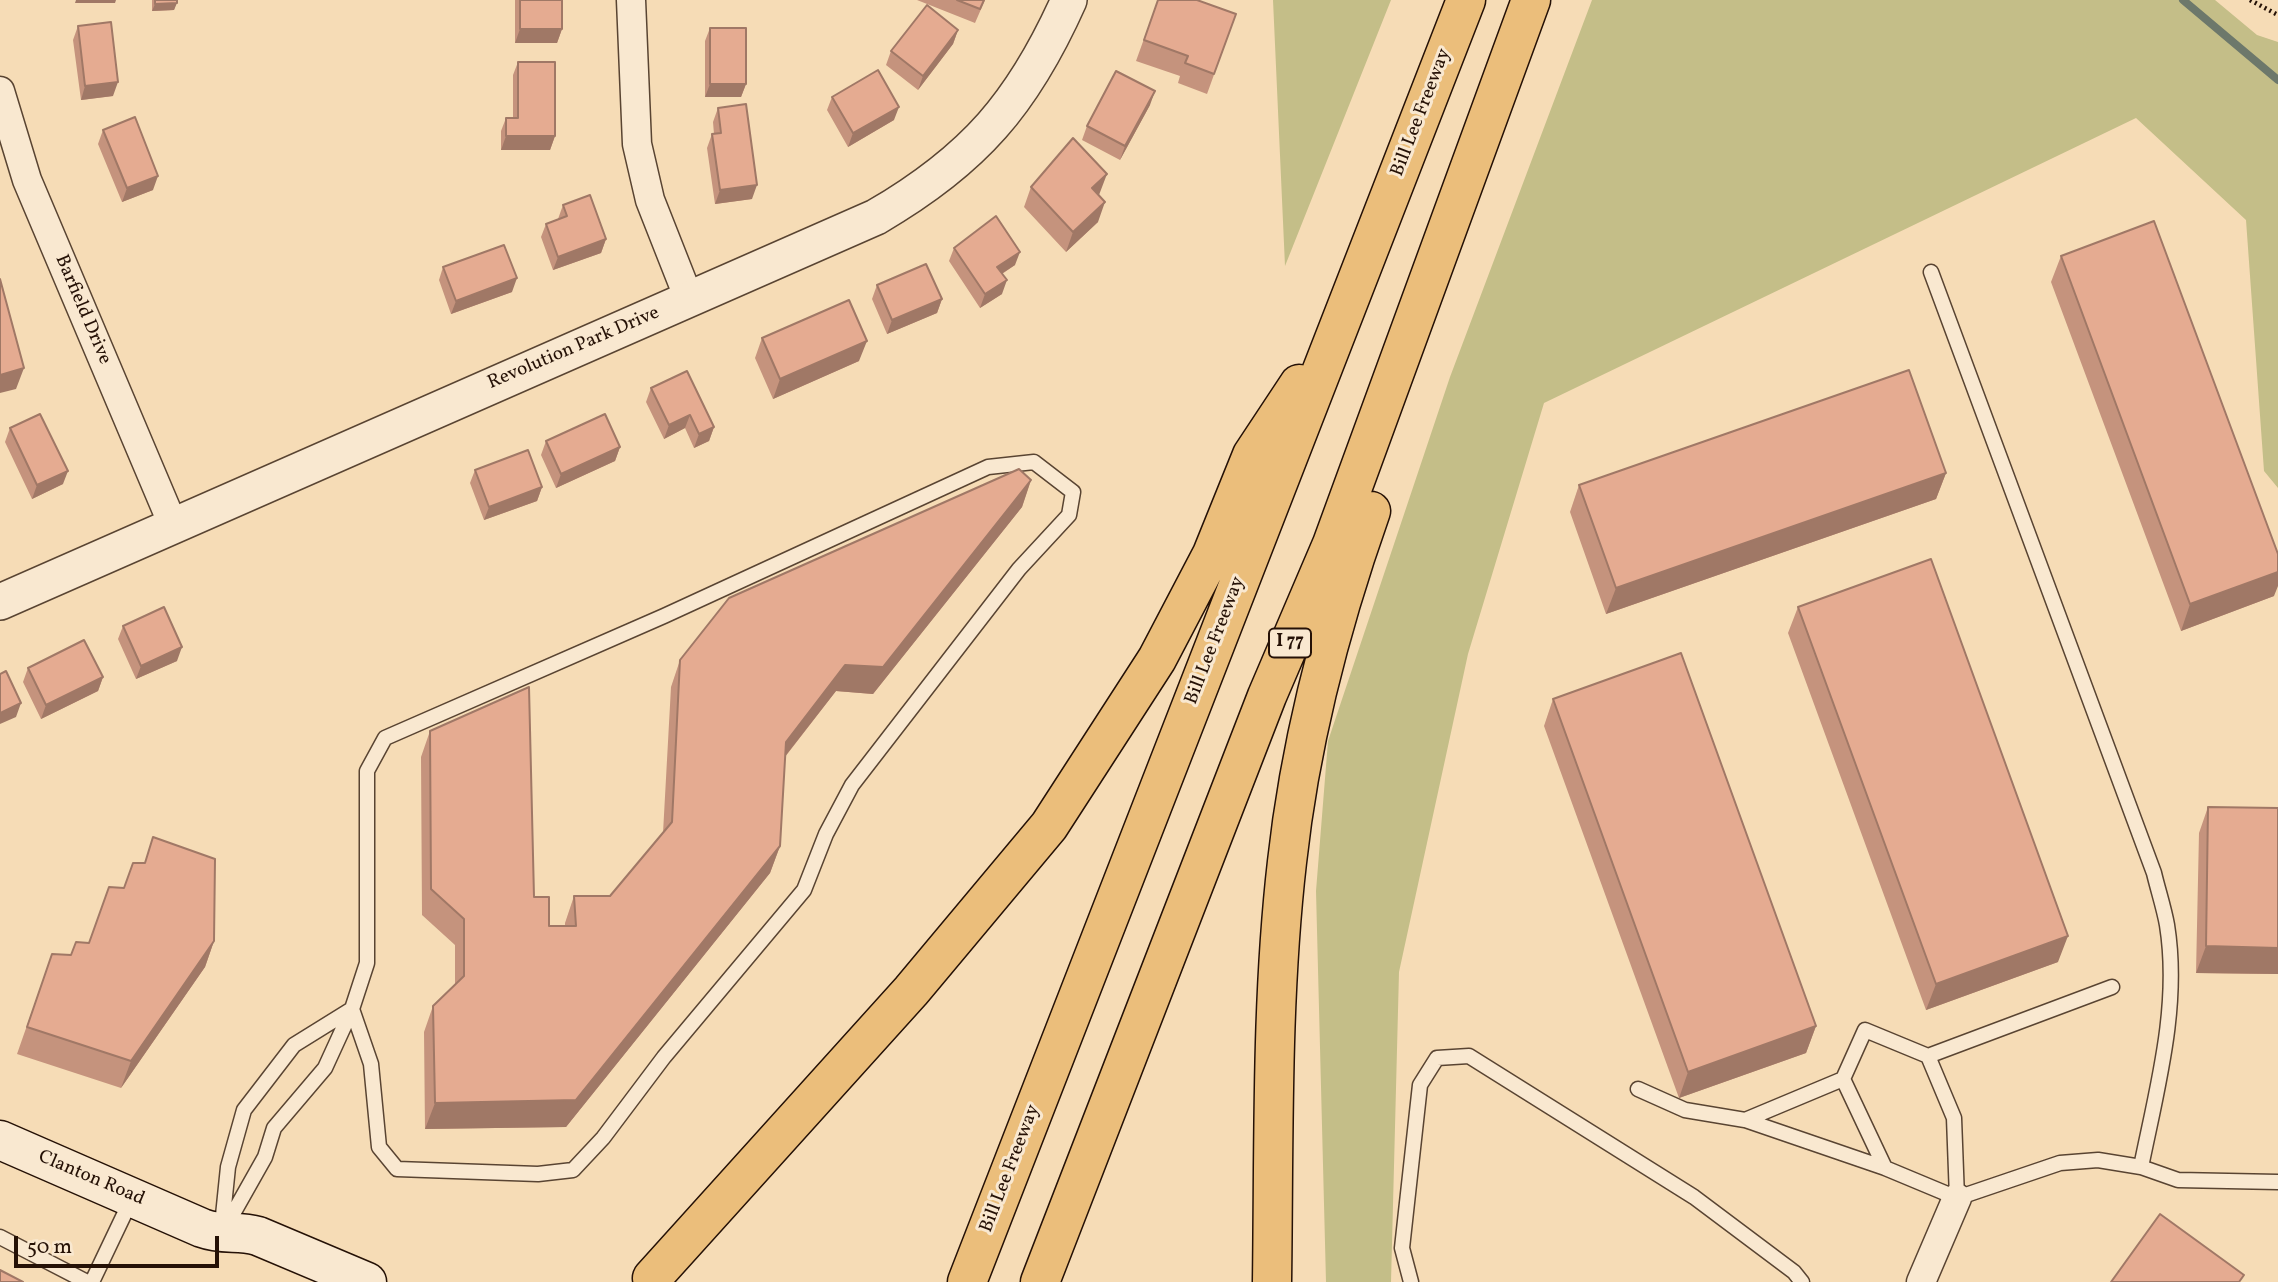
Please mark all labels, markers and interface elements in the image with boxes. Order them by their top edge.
street label: Bill Lee Freeway [1387,46,1457,180]
street label: Barfield Drive [49,252,115,368]
street label: Revolution Park Drive [485,303,663,395]
street label: Bill Lee Freeway [1181,574,1251,708]
road number: I 77 [1269,628,1311,658]
street label: Bill Lee Freeway [976,1102,1046,1236]
street label: Clanton Road [34,1146,148,1212]
scale bar [18,1222,222,1266]
text: 50 m [27,1233,72,1262]

